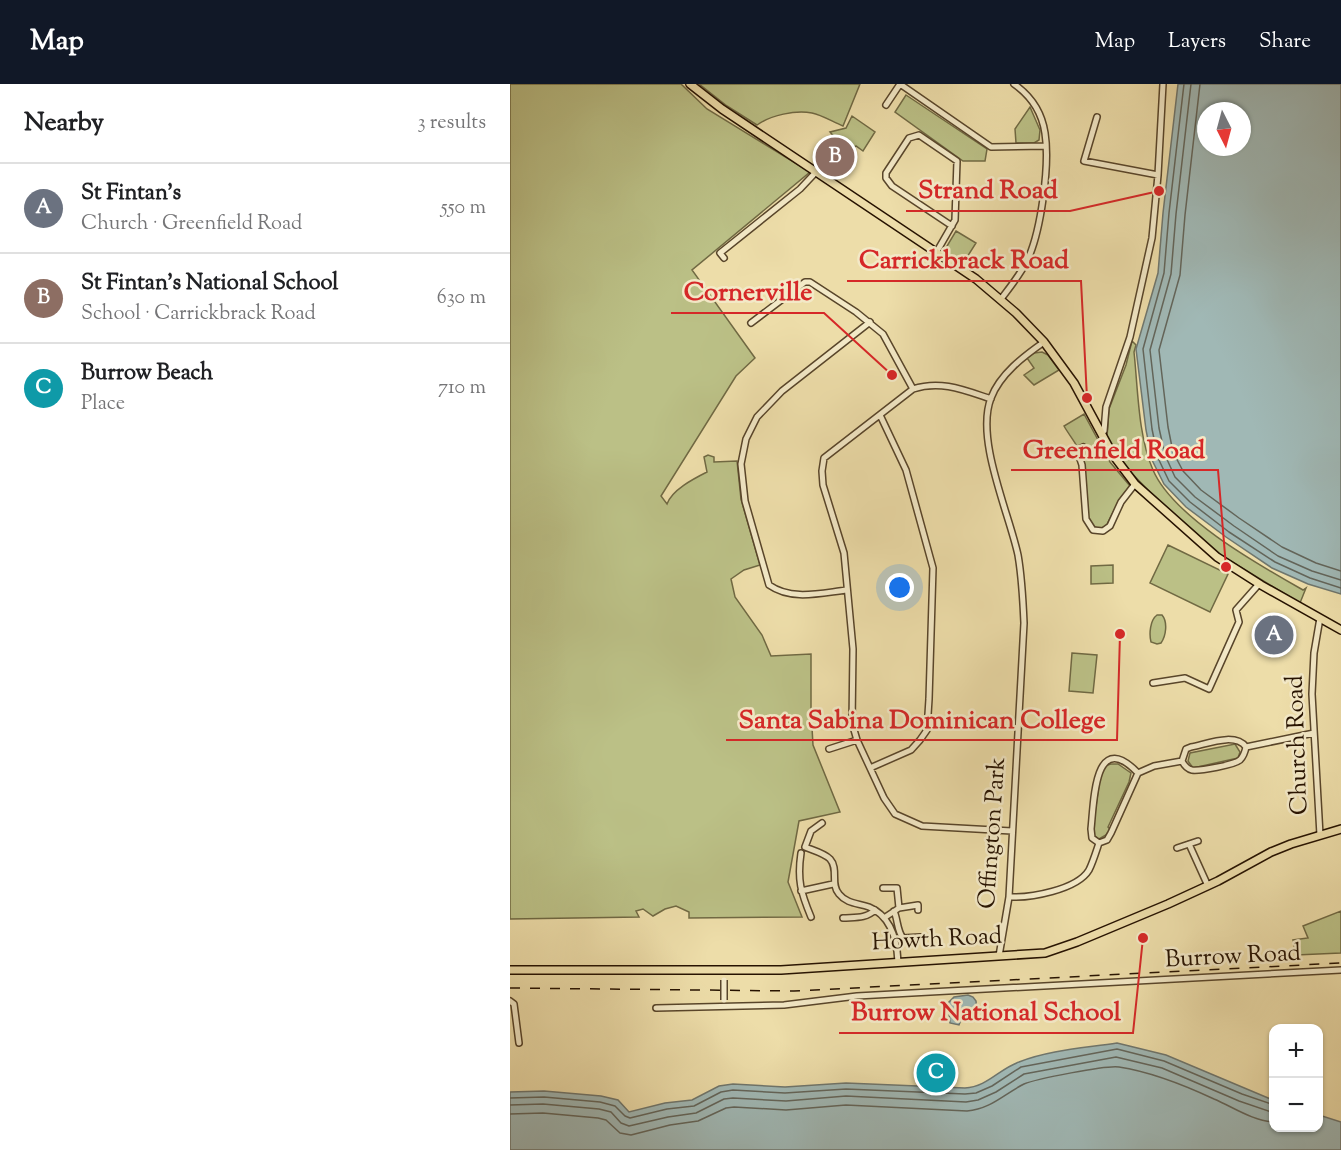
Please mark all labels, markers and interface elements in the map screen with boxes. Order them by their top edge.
text: Map [30,22,84,62]
text: Map [1095,27,1135,57]
text: Layers [1168,27,1226,57]
text: Share [1259,27,1311,57]
north arrow [1197,102,1251,156]
text: Nearby [24,105,104,142]
text: 3 results [417,109,486,138]
pin: B [816,134,854,180]
callout: Strand Road [906,167,1070,211]
text: Strand Road [918,173,1058,210]
text: St Fintan's [81,178,181,210]
text: A [35,194,52,223]
text: 550 m [441,194,486,223]
text: Church · Greenfield Road [81,210,302,239]
callout: Carrickbrack Road [847,237,1081,281]
text: Carrickbrack Road [859,243,1069,280]
text: St Fintan's National School [81,268,339,300]
callout: Cornerville [671,269,824,313]
text: Cornerville [684,275,812,312]
text: B [37,284,50,313]
text: 630 m [437,284,486,313]
text: School · Carrickbrack Road [81,300,316,329]
text: Burrow Beach [81,358,213,390]
text: C [35,374,52,403]
text: 710 m [438,374,486,403]
text: Place [81,390,125,419]
callout: Greenfield Road [1011,426,1218,470]
text: Greenfield Road [1023,433,1205,470]
your location [885,573,914,602]
pin: A [1254,612,1293,658]
street label: Church Road [1279,674,1317,816]
callout: Santa Sabina Dominican College [726,696,1117,740]
text: Santa Sabina Dominican College [738,703,1106,740]
street label: Offington Park [971,756,1015,910]
street label: Howth Road [871,920,1004,960]
street label: Burrow Road [1164,936,1302,978]
callout: Burrow National School [839,989,1133,1033]
text: Burrow National School [851,995,1122,1032]
map controls [1269,1024,1323,1132]
button: + [1269,1024,1323,1078]
pin: C [916,1050,956,1096]
button: − [1269,1078,1323,1132]

